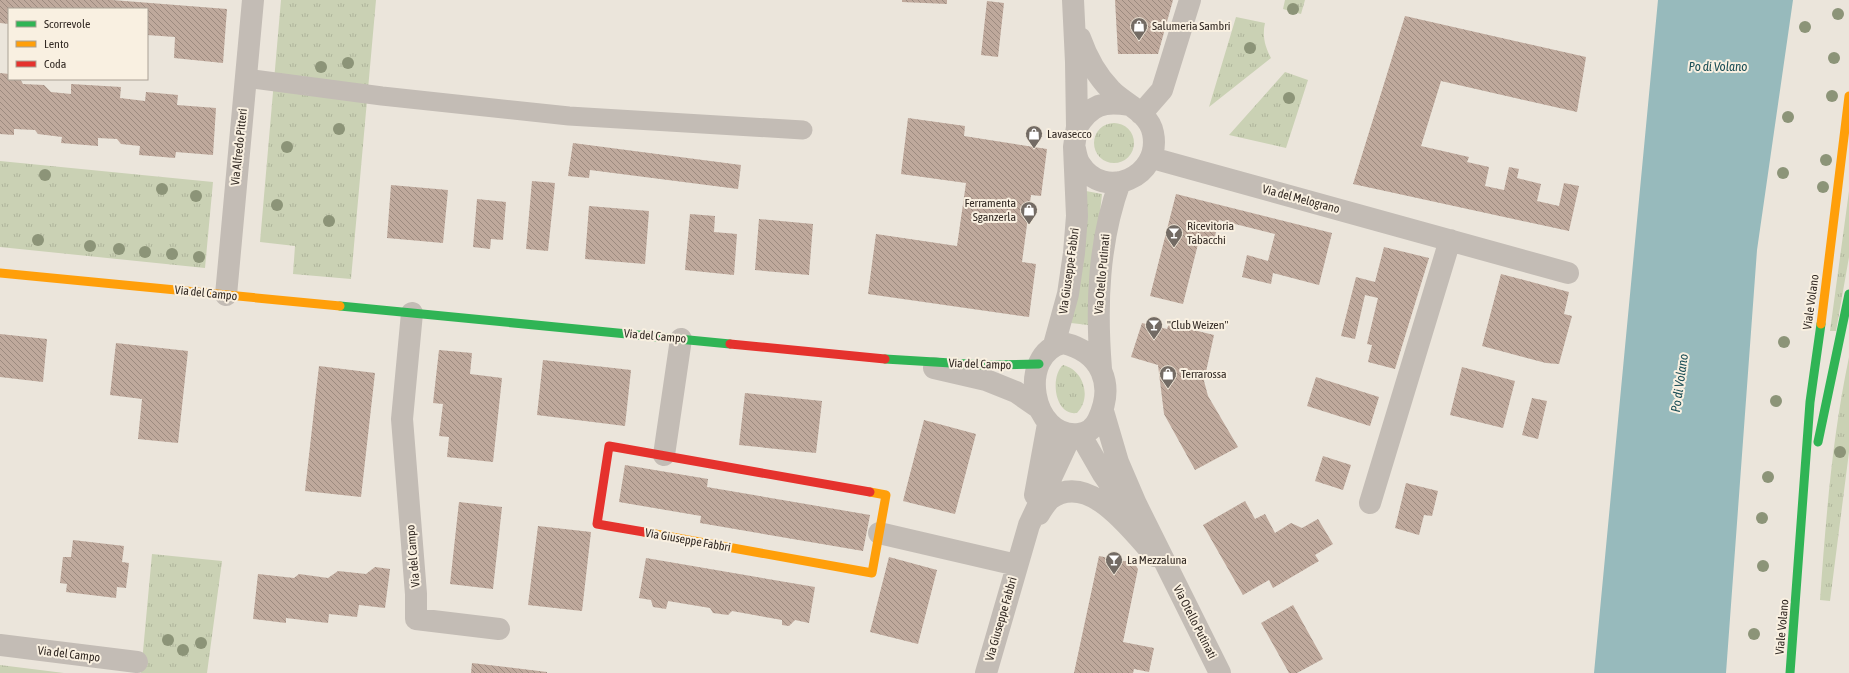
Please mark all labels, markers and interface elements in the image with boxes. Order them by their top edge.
legend [8,8,148,80]
shop icon: Salumeria Sambri [1129,16,1149,41]
text: Scorrevole [44,17,91,31]
place label: Salumeria Sambri [1152,19,1230,33]
text: Lento [44,37,69,51]
text: Coda [44,57,66,71]
water label: Po di Volano [1689,59,1747,74]
street label: Via Alfredo Pitteri [228,108,250,186]
shop icon: Lavasecco [1024,124,1044,149]
place label: Lavasecco [1047,127,1092,141]
street label: Via del Melograno [1261,182,1342,216]
place label: Ferramenta Sganzerla [965,196,1016,224]
shop icon: Ferramenta Sganzerla [1019,200,1039,225]
place label: Ricevitoria Tabacchi [1187,219,1234,247]
bar icon: Ricevitoria Tabacchi [1164,223,1184,248]
street label: Via Giuseppe Fabbri [1056,227,1082,315]
street label: Via Otello Putinati [1092,233,1112,315]
street label: Viale Volano [1800,273,1822,331]
street label: Via del Campo [174,283,238,303]
bar icon: "Club Weizen" [1144,315,1164,340]
place label: "Club Weizen" [1167,318,1228,332]
street label: Via del Campo [623,326,687,346]
water label: Po di Volano [1668,353,1691,413]
street label: Via del Campo [948,356,1012,372]
shop icon: Terrarossa [1158,364,1178,389]
place label: Terrarossa [1181,367,1227,381]
street label: Via del Campo [403,524,423,588]
street label: Via Giuseppe Fabbri [644,526,732,554]
bar icon: La Mezzaluna [1104,550,1124,575]
place label: La Mezzaluna [1127,553,1187,567]
street label: Via Giuseppe Fabbri [982,575,1020,663]
street label: Via Otello Putinati [1170,583,1220,661]
street label: Viale Volano [1773,598,1791,655]
street label: Via del Campo [37,643,101,665]

